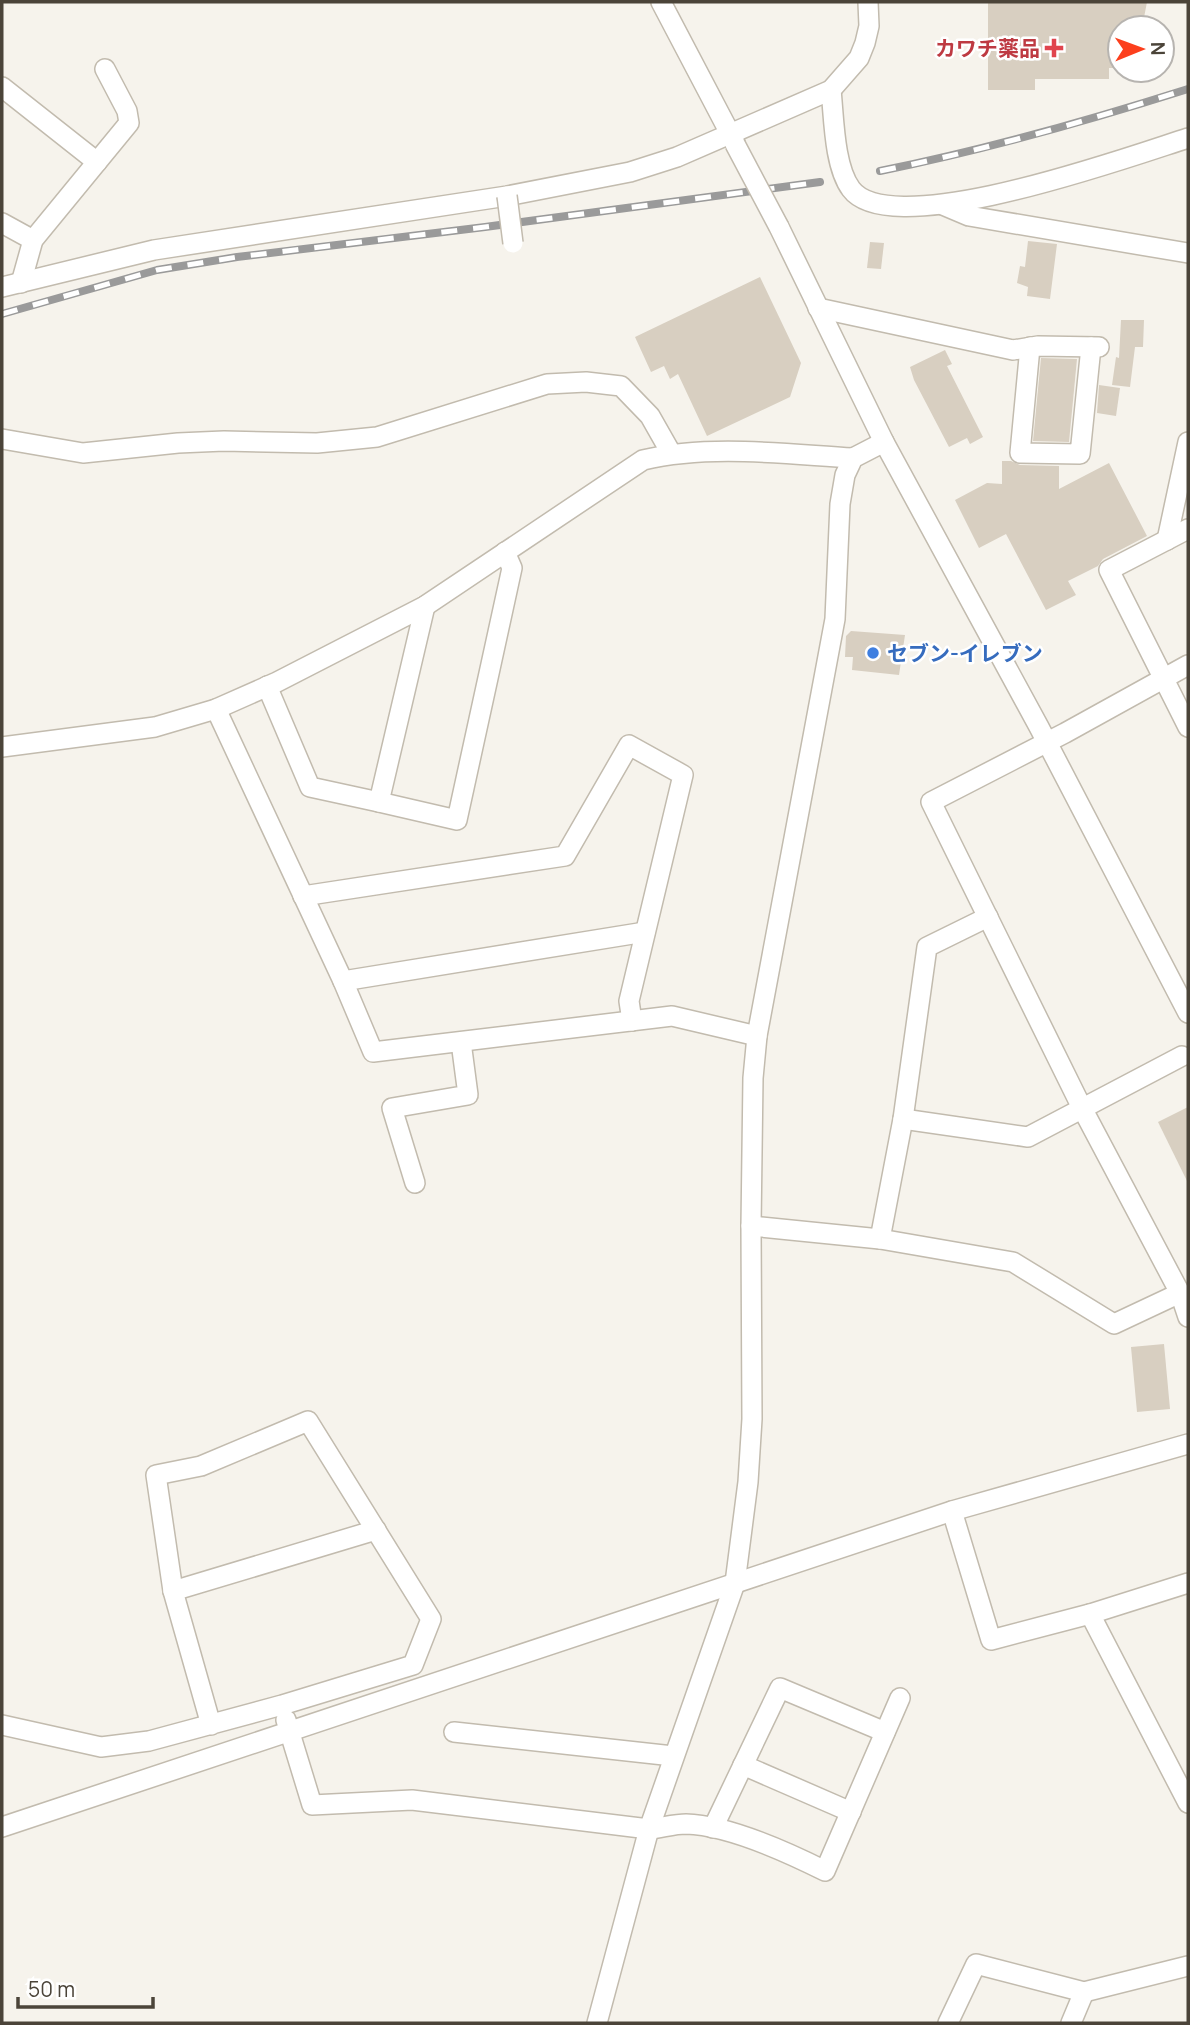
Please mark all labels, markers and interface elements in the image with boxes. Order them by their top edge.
north arrow [1106,14,1176,84]
place label: カワチ薬品 [935,34,1040,62]
marker: カワチ薬品 [1046,40,1062,56]
text: N [1145,42,1171,56]
place label: セブン-イレブン [887,639,1043,667]
marker: セブン-イレブン [865,645,881,661]
scale bar [18,1966,152,2010]
text: 50 m [28,1975,75,2003]

